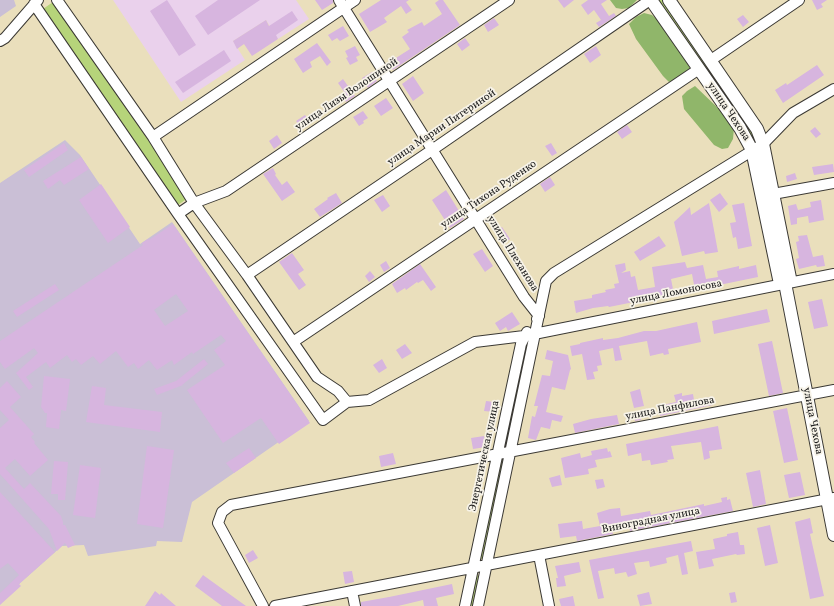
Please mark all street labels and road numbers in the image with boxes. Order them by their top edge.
street label: улица Лизы Волошиной [293,56,401,134]
street label: улица Чехова [703,80,753,144]
street label: улица Марии Питериной [385,87,499,169]
street label: улица Тихона Руденко [438,158,540,232]
street label: улица Плеханова [483,214,541,294]
street label: улица Ломоносова [629,278,723,308]
street label: улица Чехова [799,386,825,456]
street label: улица Панфилова [624,394,716,424]
street label: Энергетическая улица [467,399,503,513]
street label: Виноградная улица [601,505,701,537]

